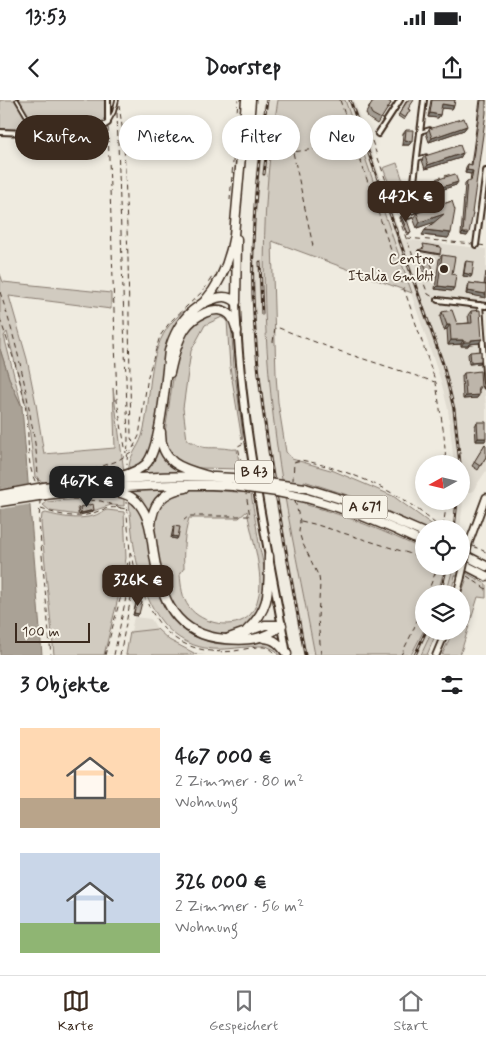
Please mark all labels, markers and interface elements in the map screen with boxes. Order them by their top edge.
text: 13:53 [25,5,66,30]
icon: back [20,54,48,82]
text: Doorstep [205,54,281,82]
icon: share [438,54,466,82]
chip: Kaufen [15,115,109,160]
chip: Mieten [119,115,212,160]
chip: Filter [222,115,300,160]
chip: Neu [310,115,373,160]
pin: 442K € [365,180,447,223]
text: 442K € [379,186,433,207]
place label: Centro Italia GmbH [348,250,434,287]
marker: Centro Italia GmbH [438,263,450,275]
north arrow [415,455,470,510]
map controls [415,455,470,640]
road number: B 43 [235,461,273,484]
pin: 467K € [46,466,128,508]
text: 467K € [60,471,114,492]
road number: A 671 [342,496,388,518]
button: locate [415,520,470,575]
pin: 326K € [97,564,179,607]
text: 326K € [113,570,163,591]
button: layers [415,585,470,640]
scale bar [15,620,90,643]
text: 100 m [22,623,60,641]
text: 3 Objekte [20,671,110,699]
icon: filters [438,671,466,699]
text: 467 000 € [175,743,272,771]
icon: home [60,748,120,808]
text: 2 Zimmer · 80 m² [175,771,304,792]
text: Wohnung [175,792,238,813]
text: 326 000 € [175,868,267,896]
icon: home [60,873,120,933]
text: 2 Zimmer · 56 m² [175,896,304,917]
text: Wohnung [175,917,238,938]
tab: Karte [58,987,93,1035]
tab: Gespeichert [209,987,278,1035]
tab: Start [394,987,428,1035]

